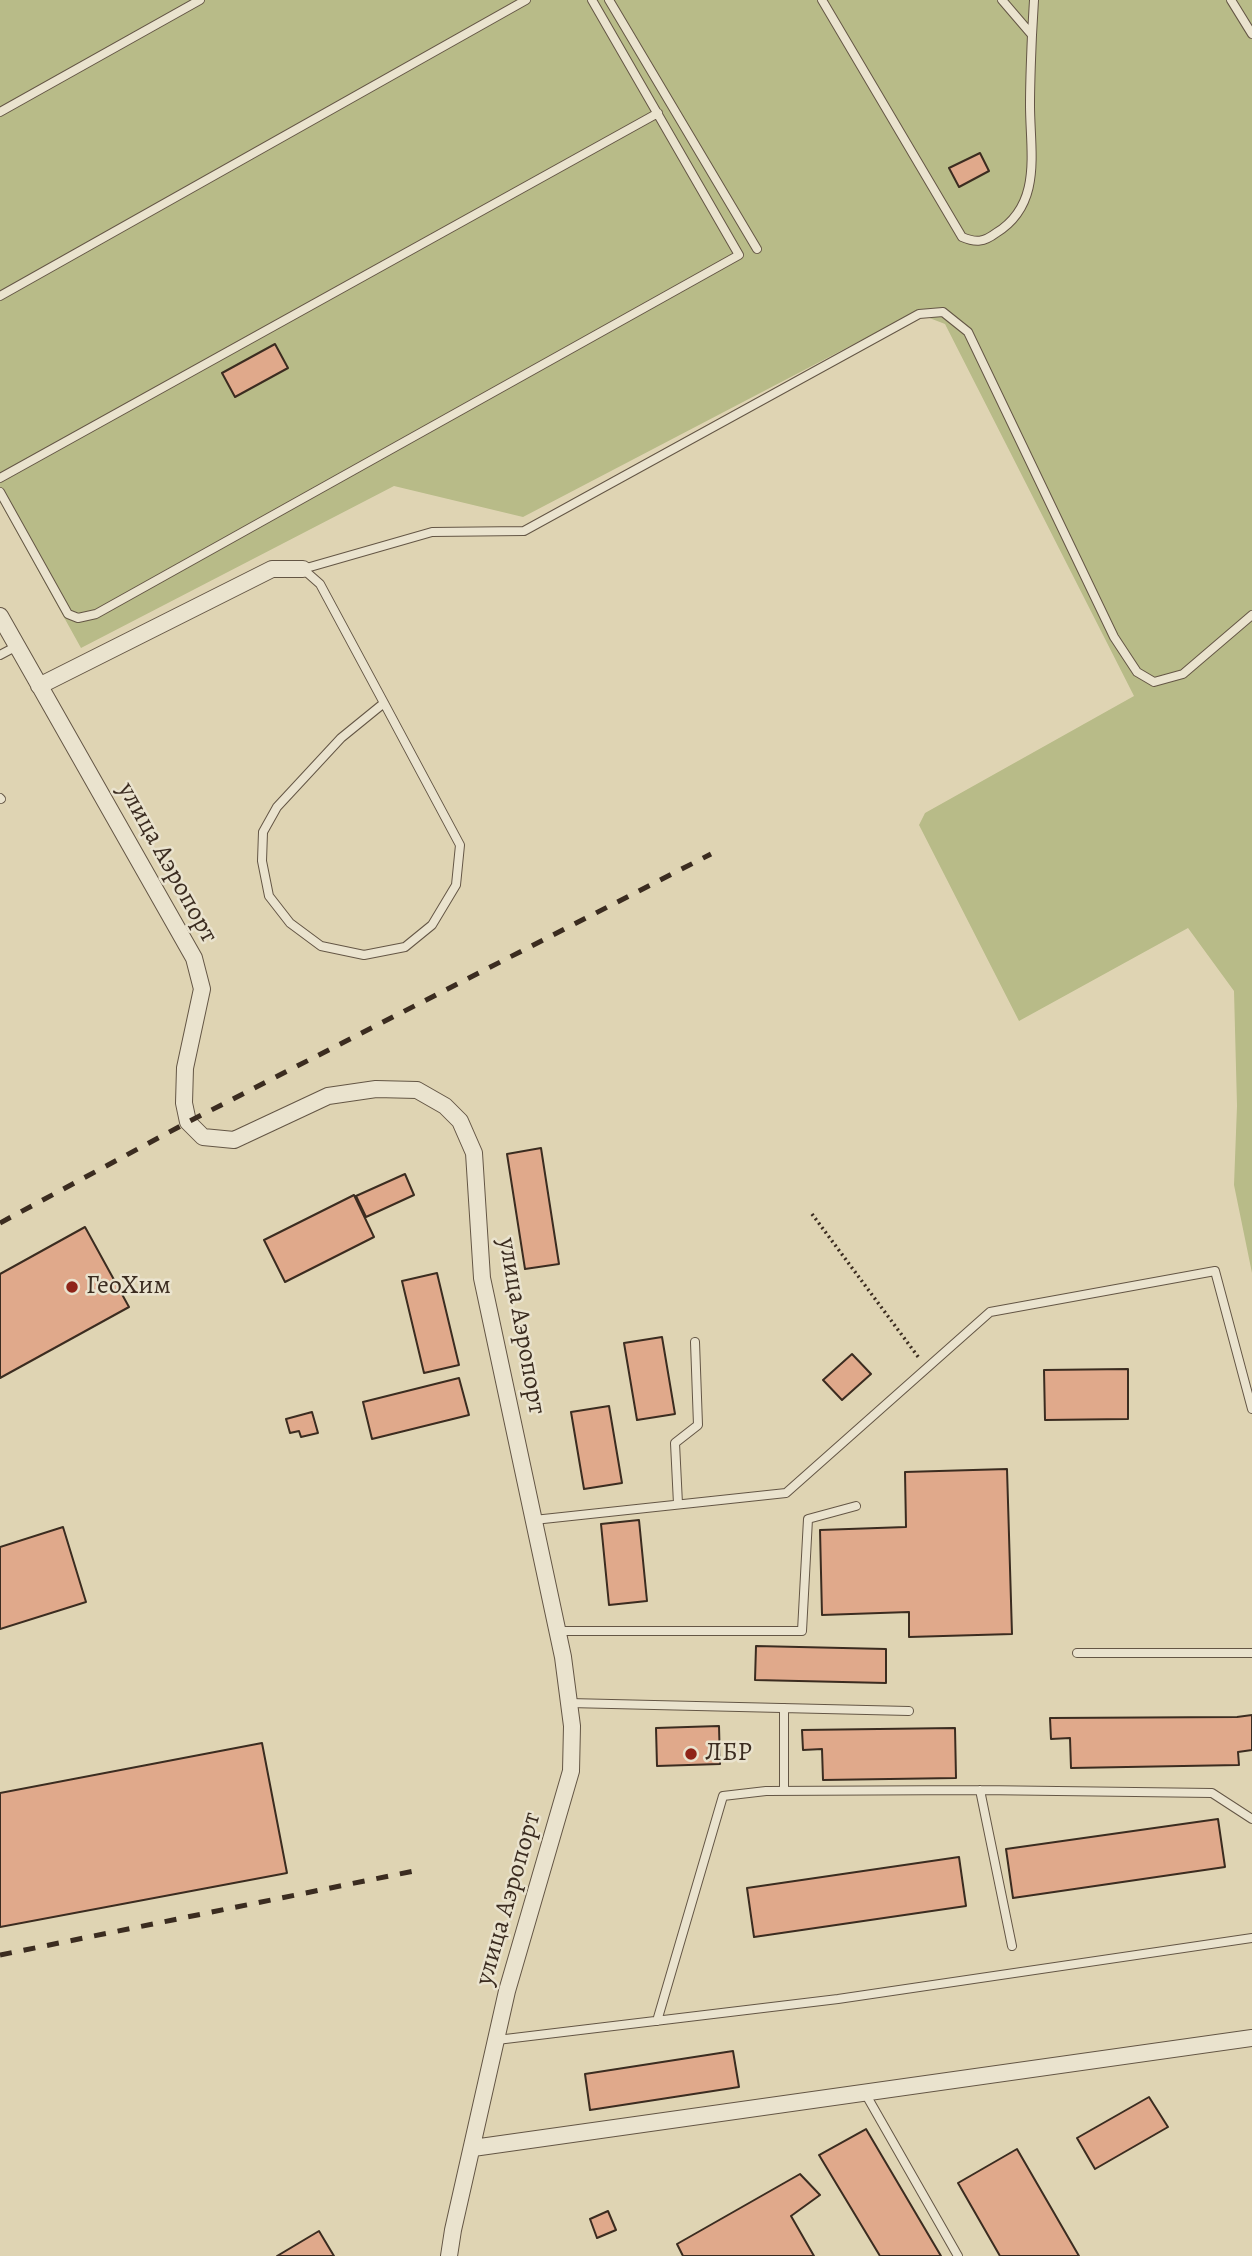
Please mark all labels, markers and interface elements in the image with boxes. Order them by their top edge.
street label: улица Аэропорт [110,777,224,949]
street label: улица Аэропорт [490,1235,552,1417]
place label: ГеоХим [86,1271,171,1303]
marker: ГеоХим [64,1279,80,1295]
place label: ЛБР [705,1738,752,1770]
marker: ЛБР [683,1746,699,1762]
street label: улица Аэропорт [469,1809,549,1989]

